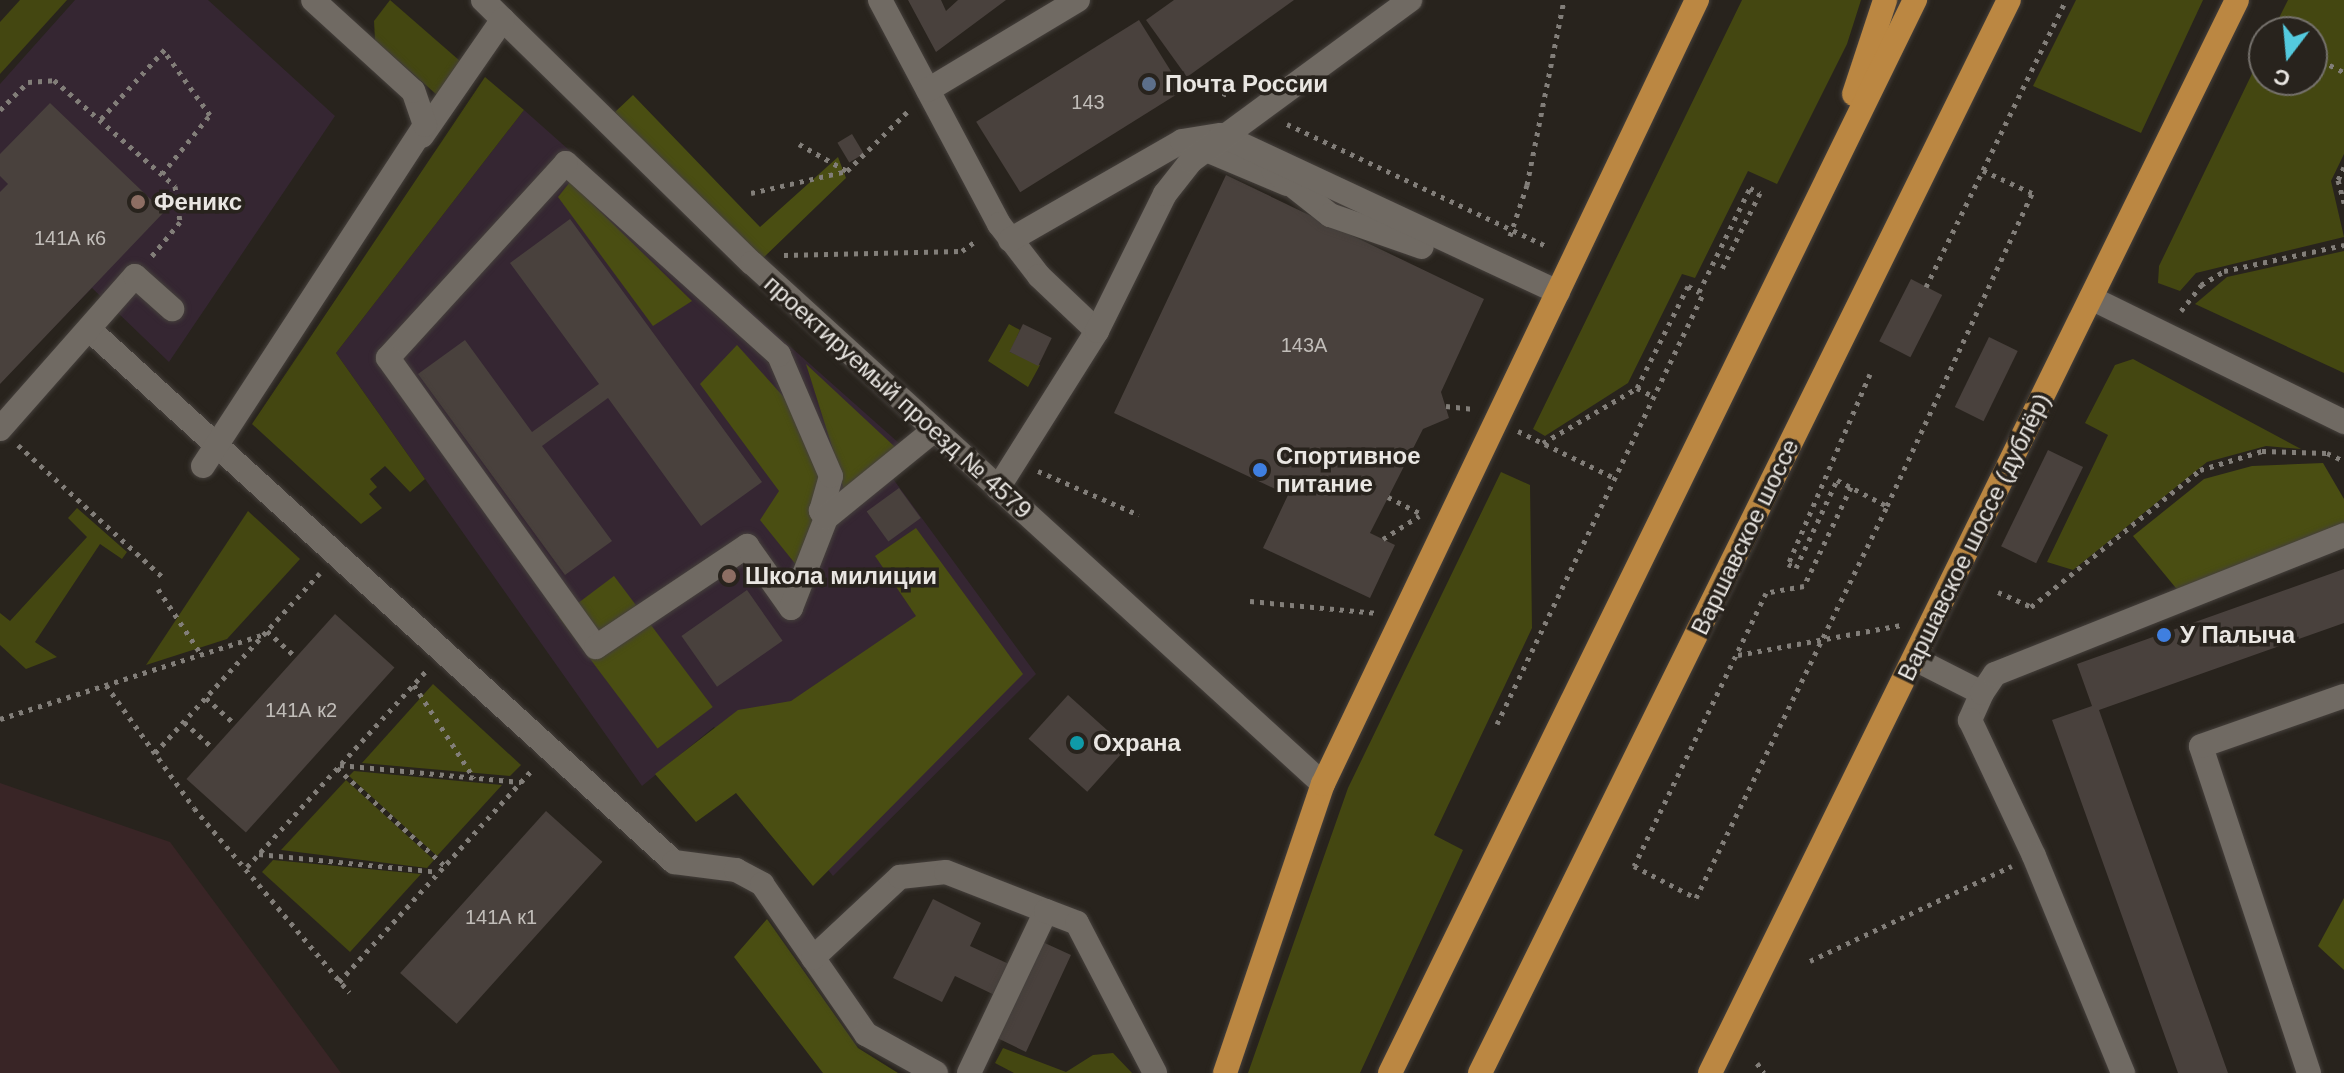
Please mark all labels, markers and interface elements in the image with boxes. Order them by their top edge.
north arrow [2248,16,2328,96]
text: С [2271,63,2293,92]
place label: Почта России [1165,70,1328,98]
marker: Почта России [1140,75,1158,93]
house number: 143 [1071,90,1105,114]
place label: Феникс [154,188,242,216]
marker: Феникс [129,193,147,211]
house number: 141А к6 [34,226,106,250]
street label: проектируемый проезд № 4579 [758,269,1038,525]
house number: 143А [1281,333,1327,357]
street label: Варшавское шоссе (дублёр) [1892,389,2056,685]
street label: Варшавское шоссе [1685,435,1805,639]
place label: Спортивное питание [1276,442,1421,498]
marker: Спортивное питание [1251,461,1269,479]
place label: Школа милиции [745,562,937,590]
marker: Школа милиции [720,567,738,585]
place label: У Палыча [2180,621,2295,649]
marker: У Палыча [2155,626,2173,644]
house number: 141А к2 [265,698,337,722]
place label: Охрана [1093,729,1181,757]
marker: Охрана [1068,734,1086,752]
house number: 141А к1 [465,905,537,929]

